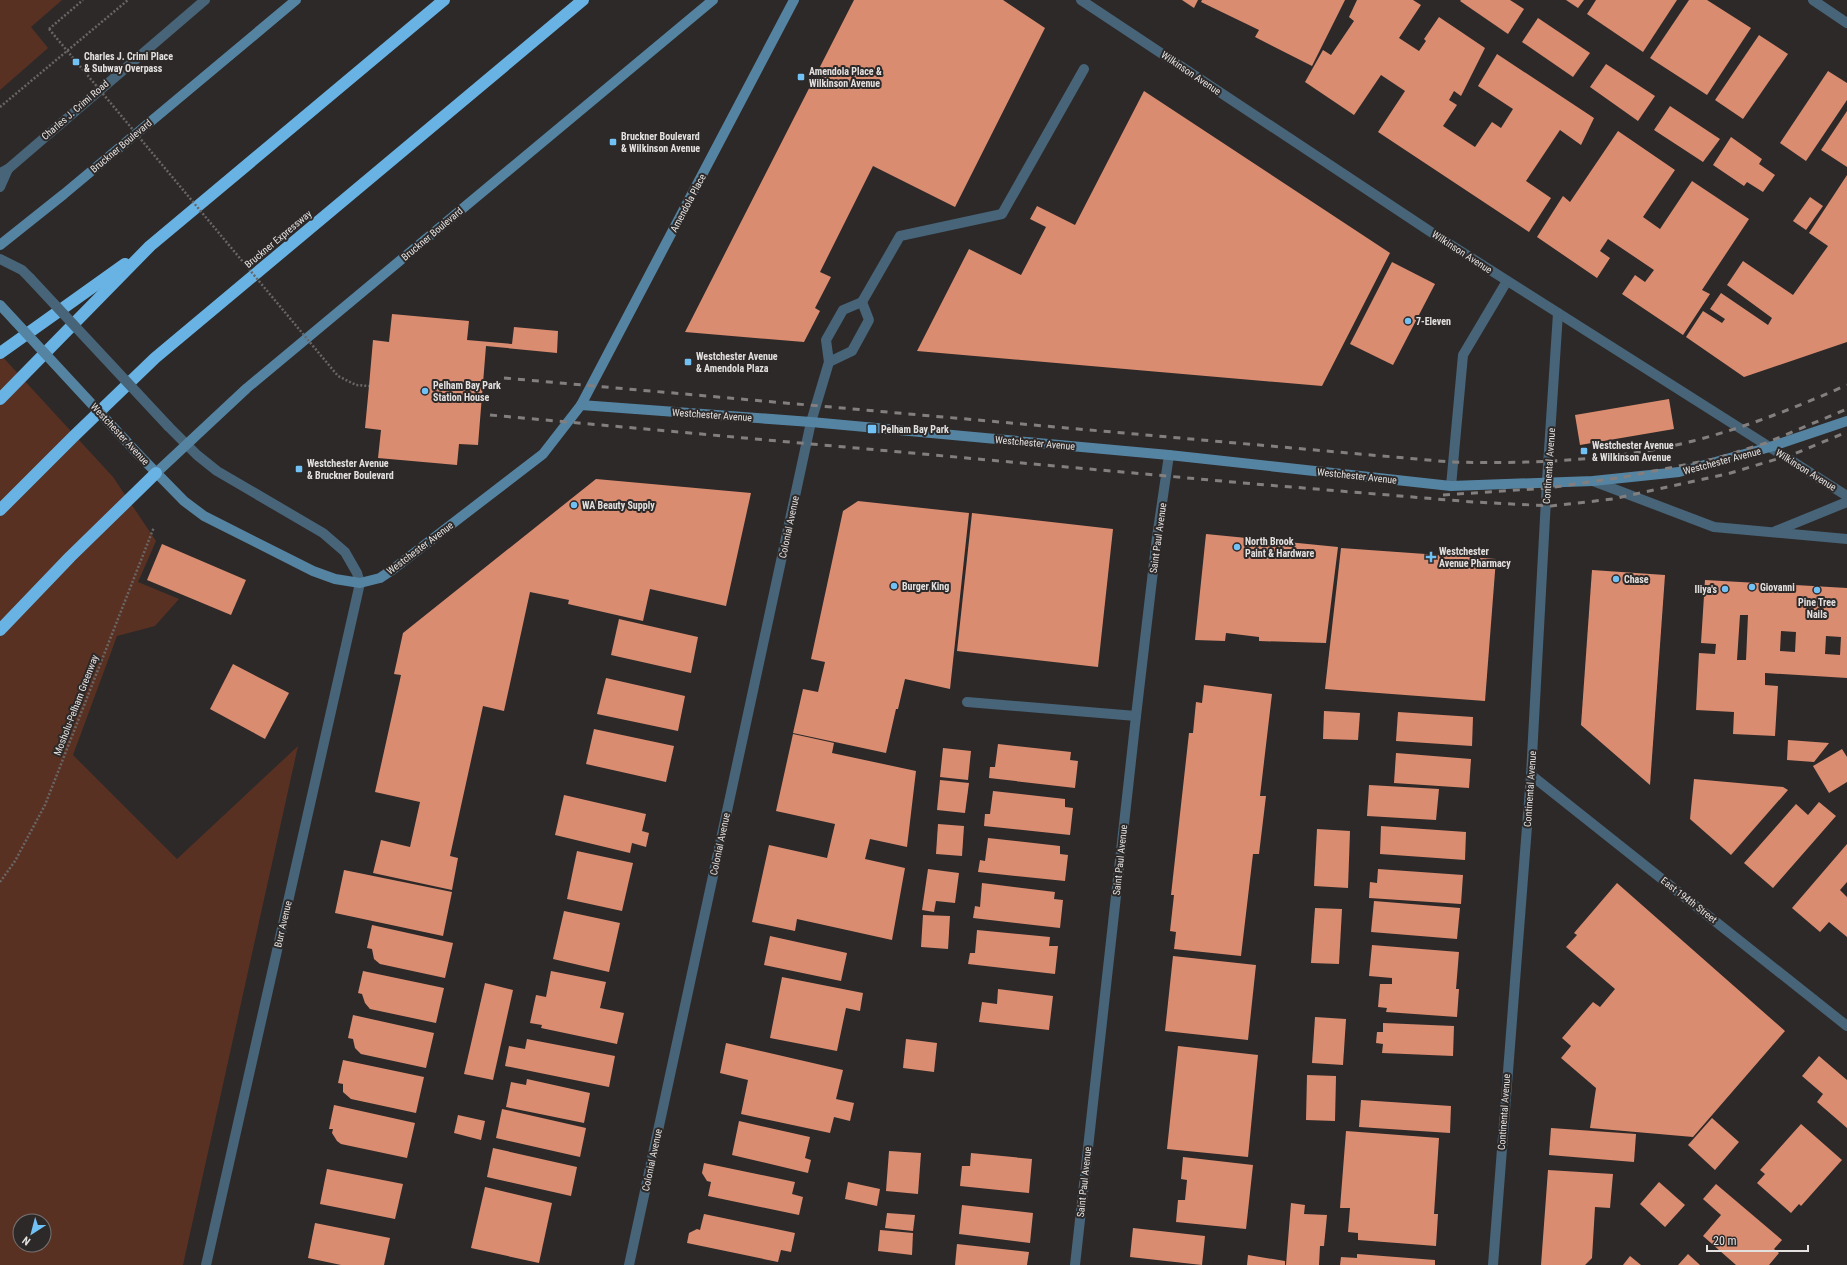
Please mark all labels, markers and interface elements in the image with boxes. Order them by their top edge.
street label: Wilkinson Avenue [1159,49,1223,97]
place label: Charles J. Crimi Place & Subway Overpass [84,51,173,74]
marker: Charles J. Crimi Place & Subway Overpass [71,57,81,67]
place label: Amendola Place & Wilkinson Avenue [809,66,882,89]
marker: Amendola Place & Wilkinson Avenue [796,72,806,82]
street label: Charles J. Crimi Road [39,78,111,142]
street label: Bruckner Boulevard [88,117,154,175]
place label: Bruckner Boulevard & Wilkinson Avenue [621,131,700,154]
marker: Bruckner Boulevard & Wilkinson Avenue [608,137,618,147]
street label: Amendola Place [668,172,708,234]
street label: Bruckner Boulevard [399,205,465,263]
street label: Bruckner Expressway [242,208,314,270]
street label: Wilkinson Avenue [1430,228,1494,276]
marker: 7-Eleven [1403,316,1413,326]
place label: 7-Eleven [1416,316,1451,327]
place label: Westchester Avenue & Amendola Plaza [696,351,778,374]
marker: Westchester Avenue & Amendola Plaza [683,357,693,367]
place label: Pelham Bay Park Station House [433,380,501,403]
marker: Pelham Bay Park Station House [420,386,430,396]
street label: Westchester Avenue [89,401,152,467]
street label: Westchester Avenue [672,407,753,423]
marker: Pelham Bay Park [866,423,878,435]
place label: Pelham Bay Park [881,424,949,435]
street label: Continental Avenue [1541,427,1557,504]
street label: Westchester Avenue [995,434,1076,452]
place label: Westchester Avenue & Wilkinson Avenue [1592,440,1674,463]
street label: Westchester Avenue [1682,445,1762,477]
marker: Westchester Avenue & Wilkinson Avenue [1579,446,1589,456]
street label: Wilkinson Avenue [1774,447,1839,493]
place label: Westchester Avenue & Bruckner Boulevard [307,458,394,481]
marker: Westchester Avenue & Bruckner Boulevard [294,464,304,474]
street label: Westchester Avenue [1317,466,1398,486]
street label: Colonial Avenue [777,495,801,559]
marker: WA Beauty Supply [569,500,579,510]
place label: WA Beauty Supply [582,500,655,511]
street label: Saint Paul Avenue [1148,502,1168,574]
street label: Westchester Avenue [385,519,456,577]
place label: North Brook Paint & Hardware [1245,536,1315,559]
marker: North Brook Paint & Hardware [1232,542,1242,552]
place label: Westchester Avenue Pharmacy [1439,546,1511,569]
marker: Westchester Avenue Pharmacy [1426,552,1436,562]
marker: Chase [1611,574,1621,584]
place label: Chase [1624,574,1649,585]
marker: Burger King [889,581,899,591]
place label: Burger King [902,581,949,592]
marker: Giovanni [1747,582,1757,592]
place label: Giovanni [1760,582,1795,593]
place label: Iliya's [1695,584,1717,595]
marker: Iliya's [1720,584,1730,594]
marker: Pine Tree Nails [1812,585,1822,595]
place label: Pine Tree Nails [1798,597,1836,620]
street label: Mosholu-Pelham Greenway [52,653,100,757]
street label: Continental Avenue [1522,750,1538,827]
street label: Colonial Avenue [708,812,732,876]
street label: Saint Paul Avenue [1111,824,1129,896]
street label: East 194th Street [1659,875,1719,925]
street label: Burr Avenue [272,899,294,948]
street label: Continental Avenue [1496,1073,1512,1150]
street label: Colonial Avenue [640,1128,664,1192]
street label: Saint Paul Avenue [1075,1146,1093,1218]
north arrow [12,1213,52,1253]
scale bar [1707,1227,1808,1253]
text: N [20,1233,33,1248]
text: 20 m [1713,1234,1737,1248]

